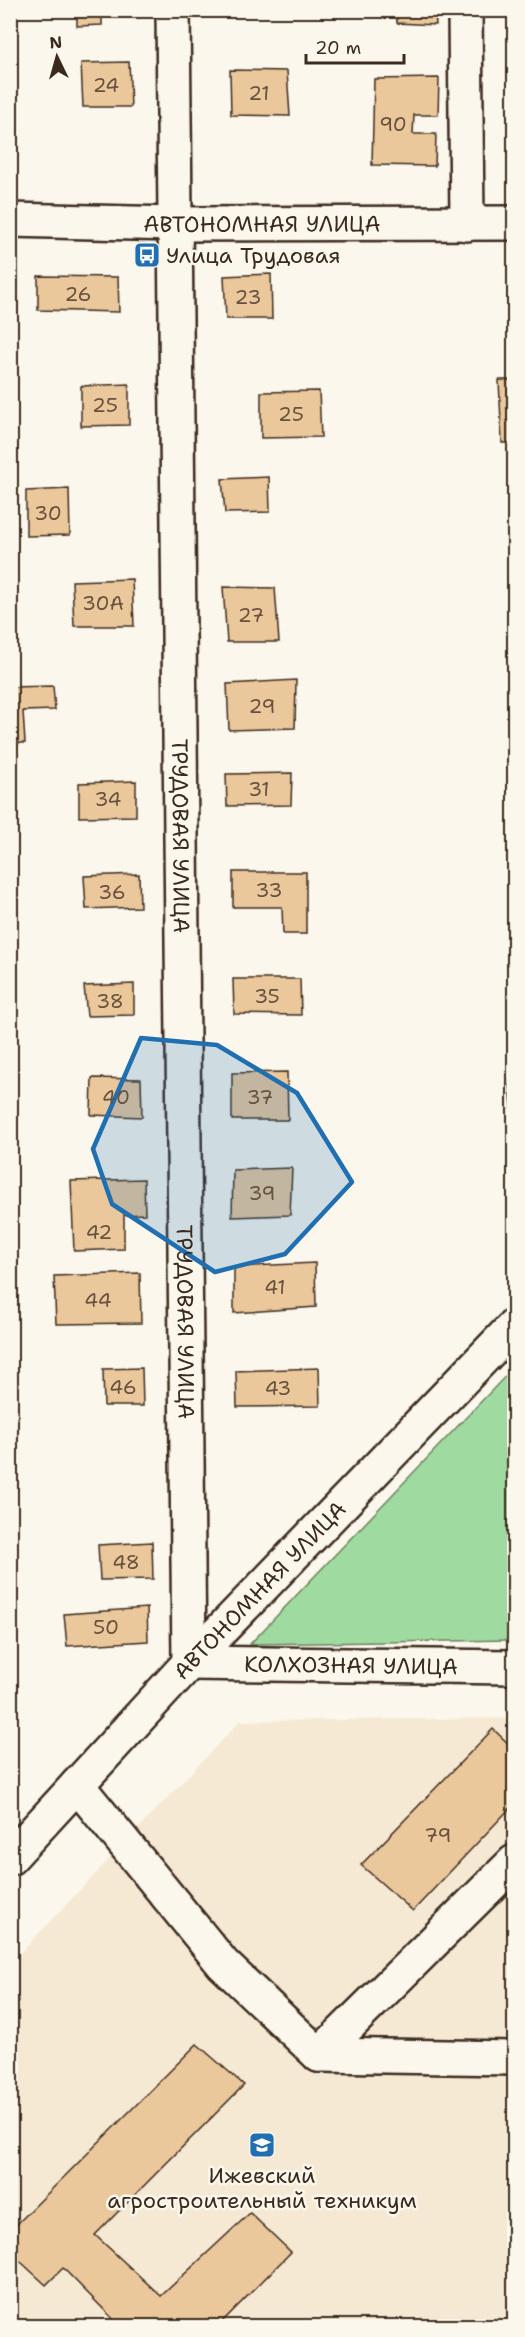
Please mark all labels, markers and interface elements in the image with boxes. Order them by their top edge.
north arrow [27,27,87,87]
scale bar [306,27,404,65]
text: N [49,32,63,54]
text: 20 m [315,36,361,60]
house number: 24 [93,72,119,98]
house number: 21 [248,80,270,106]
house number: 90 [379,111,407,137]
street label: АВТОНОМНАЯ УЛИЦА [143,209,381,239]
bus stop icon: Улица Трудовая [132,240,162,270]
place label: Улица Трудовая [166,241,341,270]
house number: 26 [64,281,92,307]
house number: 23 [235,284,261,310]
house number: 25 [92,392,118,418]
house number: 25 [278,401,304,427]
house number: 30 [34,500,62,526]
house number: 30А [82,590,124,616]
house number: 27 [238,602,264,628]
house number: 29 [249,693,275,719]
street label: ТРУДОВАЯ УЛИЦА [165,739,196,933]
house number: 31 [248,776,270,802]
house number: 34 [94,786,122,812]
house number: 33 [256,877,282,903]
house number: 36 [98,879,126,905]
house number: 35 [254,983,280,1009]
house number: 38 [96,988,124,1014]
house number: 40 [102,1084,130,1110]
house number: 37 [247,1084,273,1110]
house number: 39 [249,1180,275,1206]
house number: 42 [86,1219,112,1245]
street label: ТРУДОВАЯ УЛИЦА [170,1225,201,1419]
house number: 41 [264,1274,286,1300]
house number: 44 [84,1287,112,1313]
house number: 46 [109,1374,137,1400]
house number: 43 [265,1375,291,1401]
street label: АВТОНОМНАЯ УЛИЦА [167,1495,352,1686]
house number: 48 [112,1549,140,1575]
house number: 50 [93,1614,119,1640]
street label: КОЛХОЗНАЯ УЛИЦА [244,1650,458,1681]
house number: 79 [424,1822,452,1848]
school or university icon: Ижевский агростроительный техникум [247,2130,277,2160]
place label: Ижевский агростроительный техникум [107,2161,417,2215]

